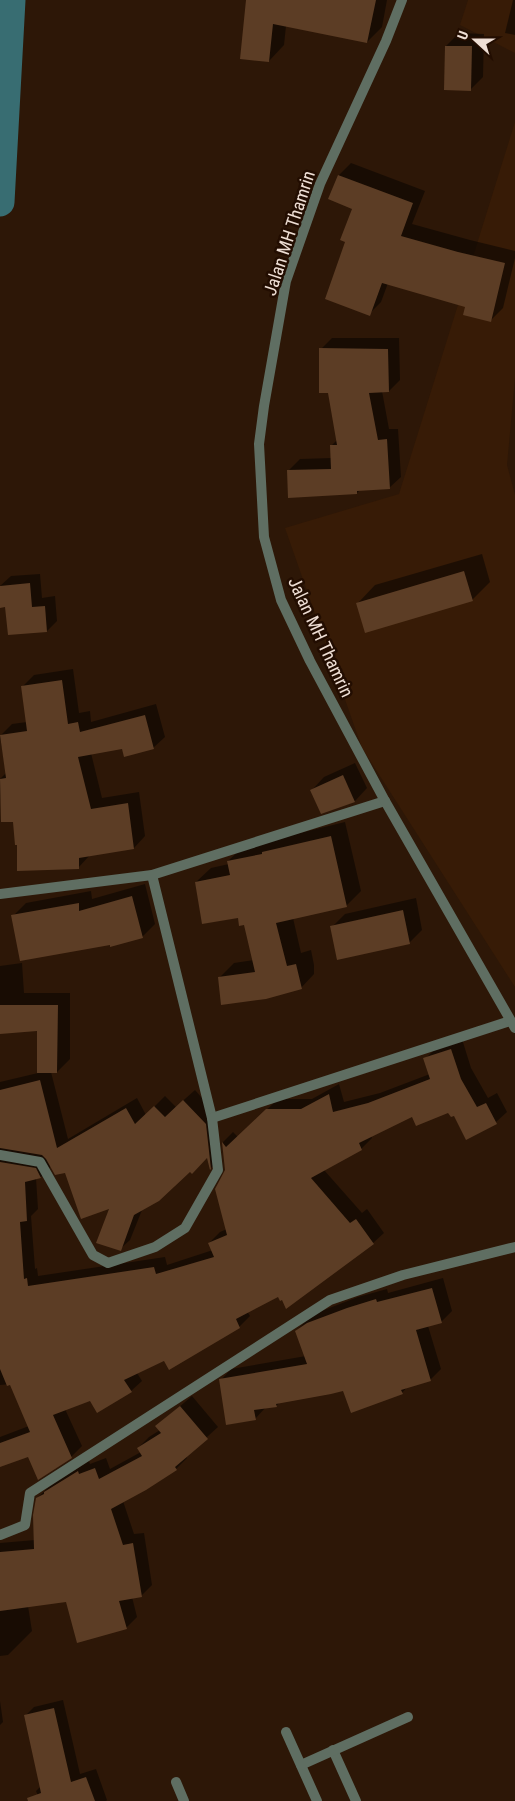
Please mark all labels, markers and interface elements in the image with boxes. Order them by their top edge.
north arrow [450,15,500,65]
text: U [454,29,472,42]
street label: Jalan MH Thamrin [259,168,319,298]
street label: Jalan MH Thamrin [284,574,358,700]

